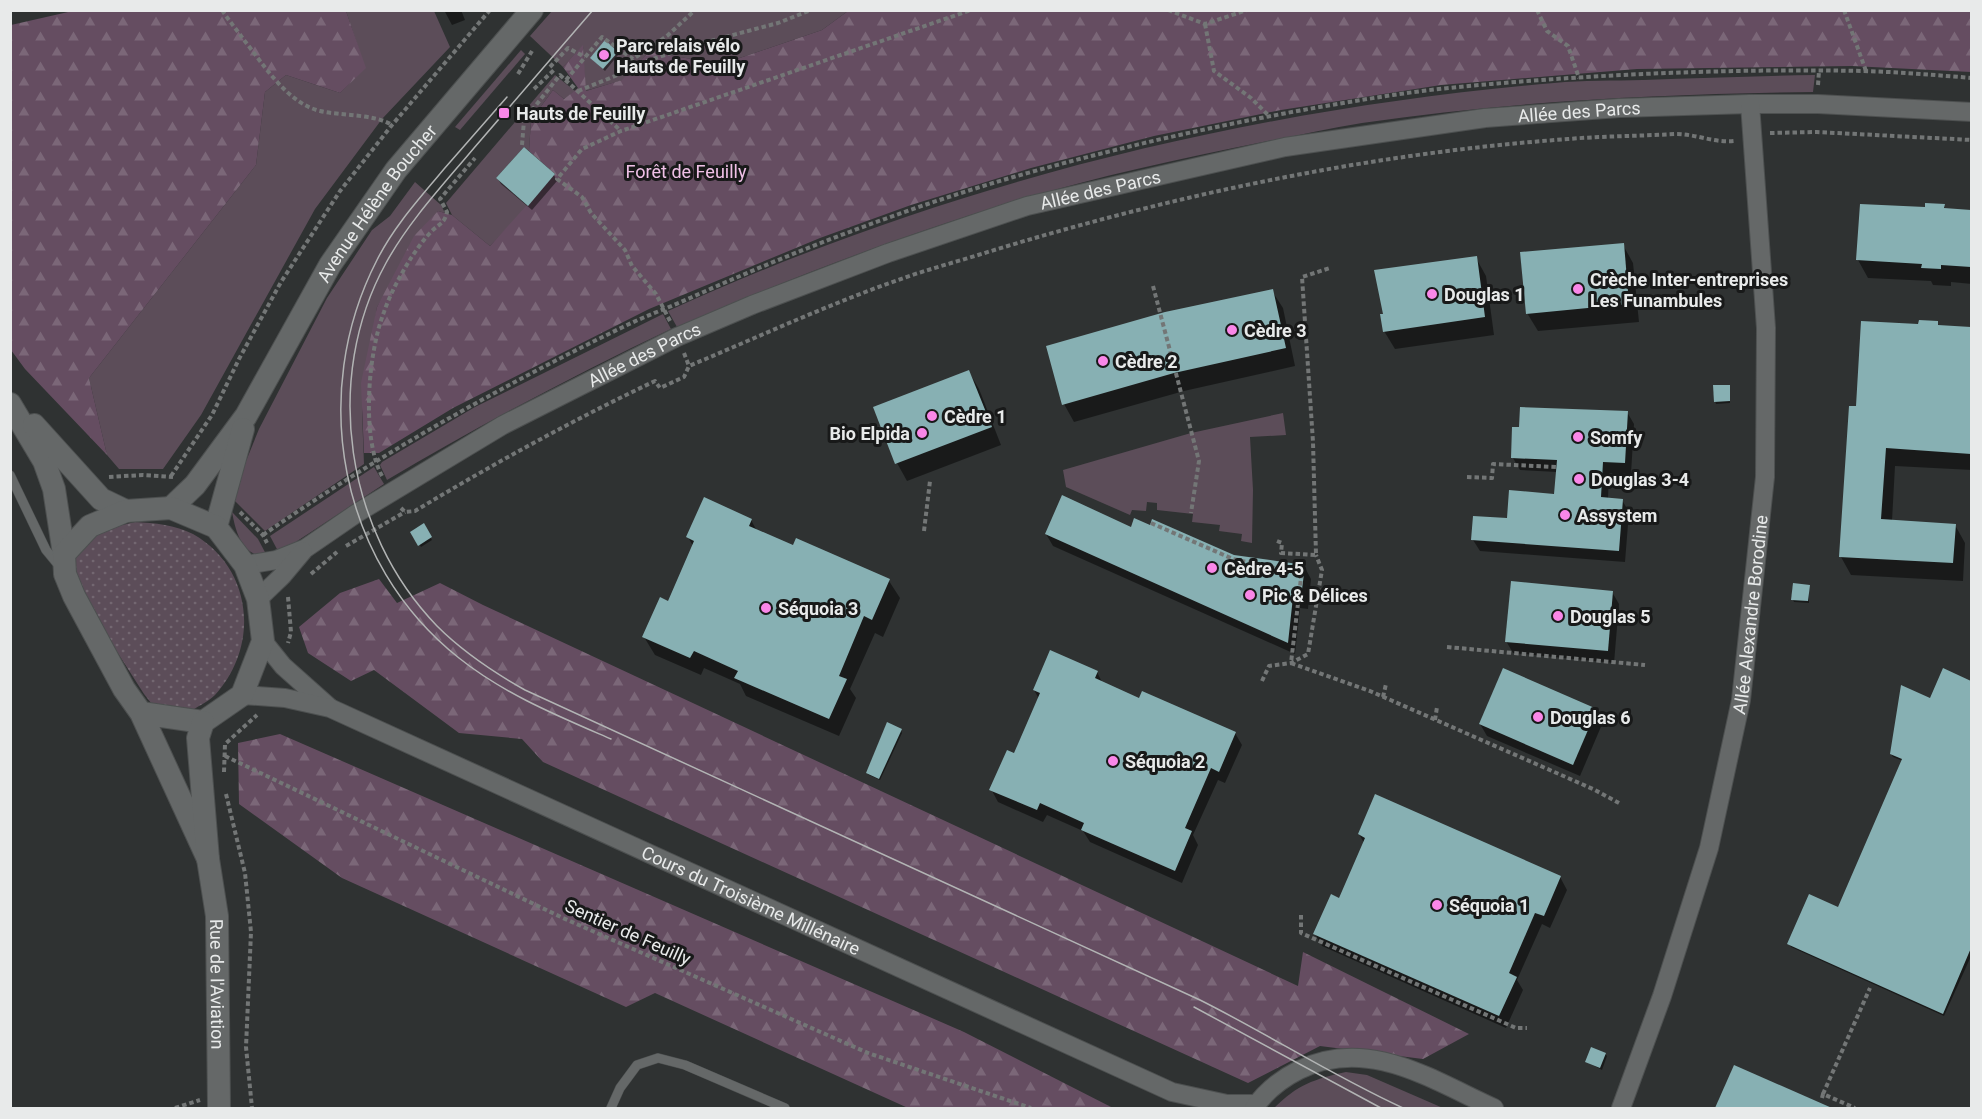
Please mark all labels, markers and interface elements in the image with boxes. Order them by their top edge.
place label: Parc relais vélo Hauts de Feuilly [616,35,746,77]
marker: Parc relais vélo Hauts de Feuilly [597,48,611,62]
street label: Allée des Parcs [1517,97,1641,126]
place label: Hauts de Feuilly [516,103,646,124]
marker: Hauts de Feuilly [497,106,511,120]
street label: Avenue Hélène Boucher [312,120,441,286]
park label: Forêt de Feuilly [626,161,747,182]
street label: Allée des Parcs [1038,165,1163,213]
place label: Crèche Inter-entreprises Les Funambules [1590,269,1788,311]
marker: Crèche Inter-entreprises Les Funambules [1571,282,1585,296]
place label: Douglas 1 [1444,284,1525,305]
marker: Douglas 1 [1425,287,1439,301]
street label: Allée des Parcs [584,318,704,391]
place label: Cèdre 3 [1244,320,1307,341]
marker: Cèdre 3 [1225,323,1239,337]
place label: Cèdre 2 [1115,351,1178,372]
marker: Cèdre 2 [1096,354,1110,368]
place label: Cèdre 1 [944,406,1007,427]
marker: Cèdre 1 [925,409,939,423]
place label: Bio Elpida [830,423,910,444]
marker: Bio Elpida [915,426,929,440]
place label: Somfy [1590,427,1643,448]
marker: Somfy [1571,430,1585,444]
place label: Douglas 3-4 [1591,469,1689,490]
marker: Douglas 3-4 [1572,472,1586,486]
place label: Assystem [1577,505,1657,526]
marker: Assystem [1558,508,1572,522]
street label: Allée Alexandre Borodine [1728,514,1771,716]
place label: Cèdre 4-5 [1224,558,1304,579]
marker: Cèdre 4-5 [1205,561,1219,575]
place label: Pic & Délices [1262,585,1368,606]
marker: Pic & Délices [1243,588,1257,602]
place label: Séquoia 3 [778,598,858,619]
marker: Séquoia 3 [759,601,773,615]
place label: Douglas 5 [1570,606,1651,627]
marker: Douglas 5 [1551,609,1565,623]
place label: Douglas 6 [1550,707,1631,728]
marker: Douglas 6 [1531,710,1545,724]
place label: Séquoia 2 [1125,751,1205,772]
marker: Séquoia 2 [1106,754,1120,768]
street label: Cours du Troisième Millénaire [639,841,864,959]
street label: Sentier de Feuilly [562,895,695,969]
place label: Séquoia 1 [1449,895,1529,916]
marker: Séquoia 1 [1430,898,1444,912]
street label: Rue de l'Aviation [207,919,229,1049]

